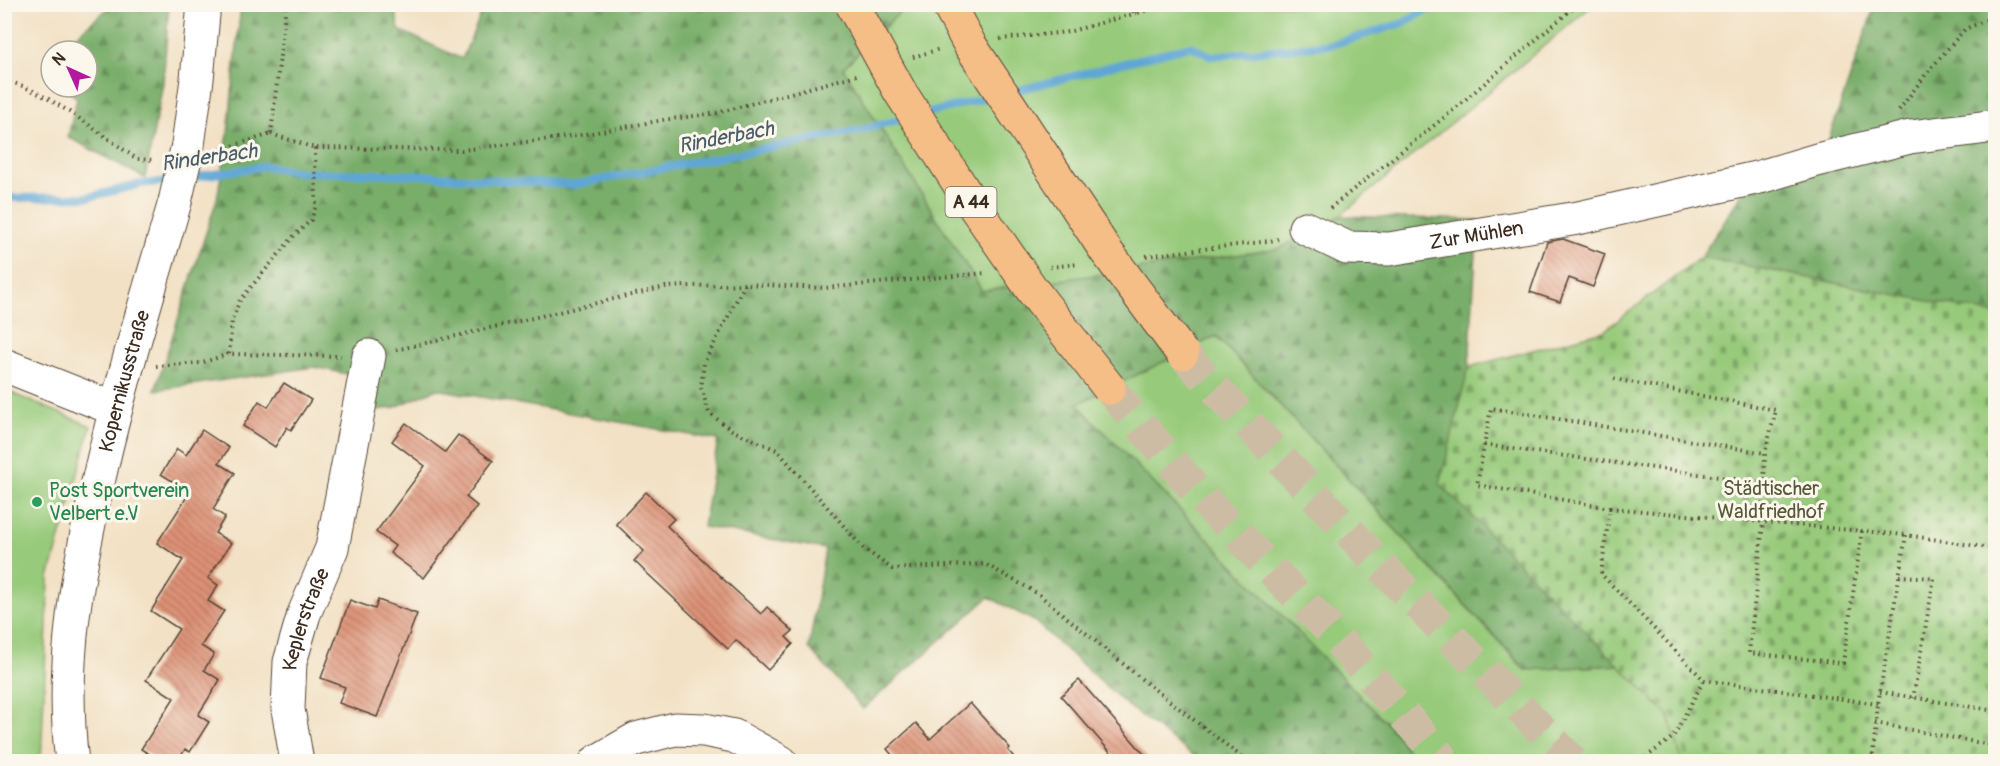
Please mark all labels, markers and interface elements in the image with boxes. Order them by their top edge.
north arrow [39,39,99,99]
text: N [48,48,70,70]
water label: Rinderbach [676,115,777,160]
water label: Rinderbach [159,137,260,178]
road number: A 44 [946,187,996,217]
street label: Zur Mühlen [1428,215,1525,255]
street label: Kopernikusstraße [94,307,156,455]
park label: Städtischer Waldfriedhof [1717,476,1825,524]
place label: Post Sportverein Velbert e.V [49,478,189,526]
marker: Post Sportverein Velbert e.V [30,495,44,509]
street label: Keplerstraße [278,564,335,671]

